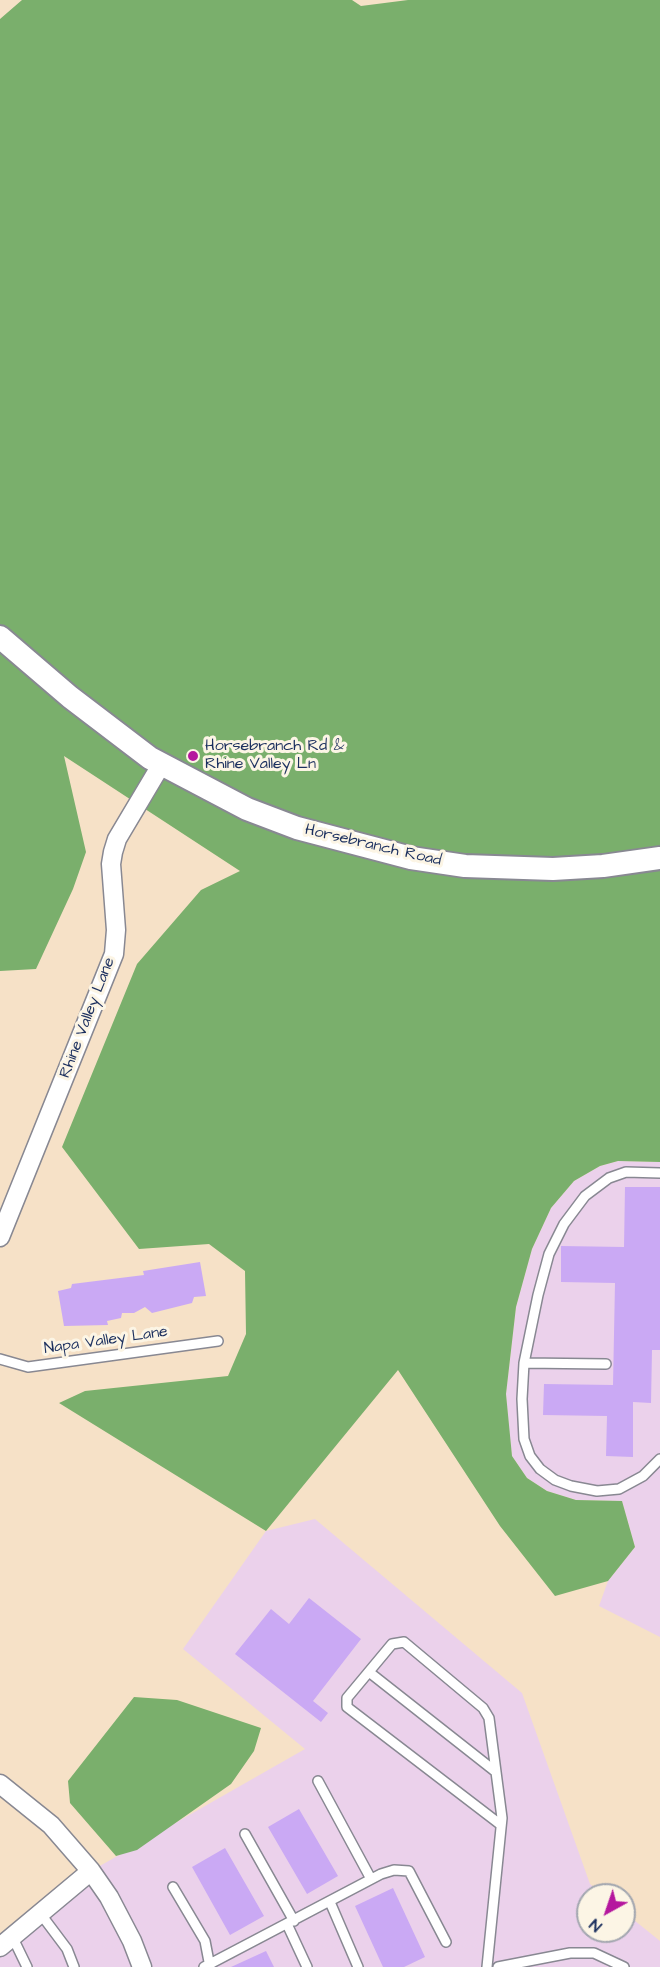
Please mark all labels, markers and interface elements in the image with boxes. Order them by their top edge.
place label: Horsebranch Rd & Rhine Valley Ln [205,737,344,775]
marker: Horsebranch Rd & Rhine Valley Ln [186,749,200,763]
street label: Horsebranch Road [303,821,443,871]
street label: Rhine Valley Lane [56,955,120,1081]
street label: Napa Valley Lane [43,1323,169,1359]
north arrow [576,1883,636,1943]
text: N [585,1914,607,1937]

